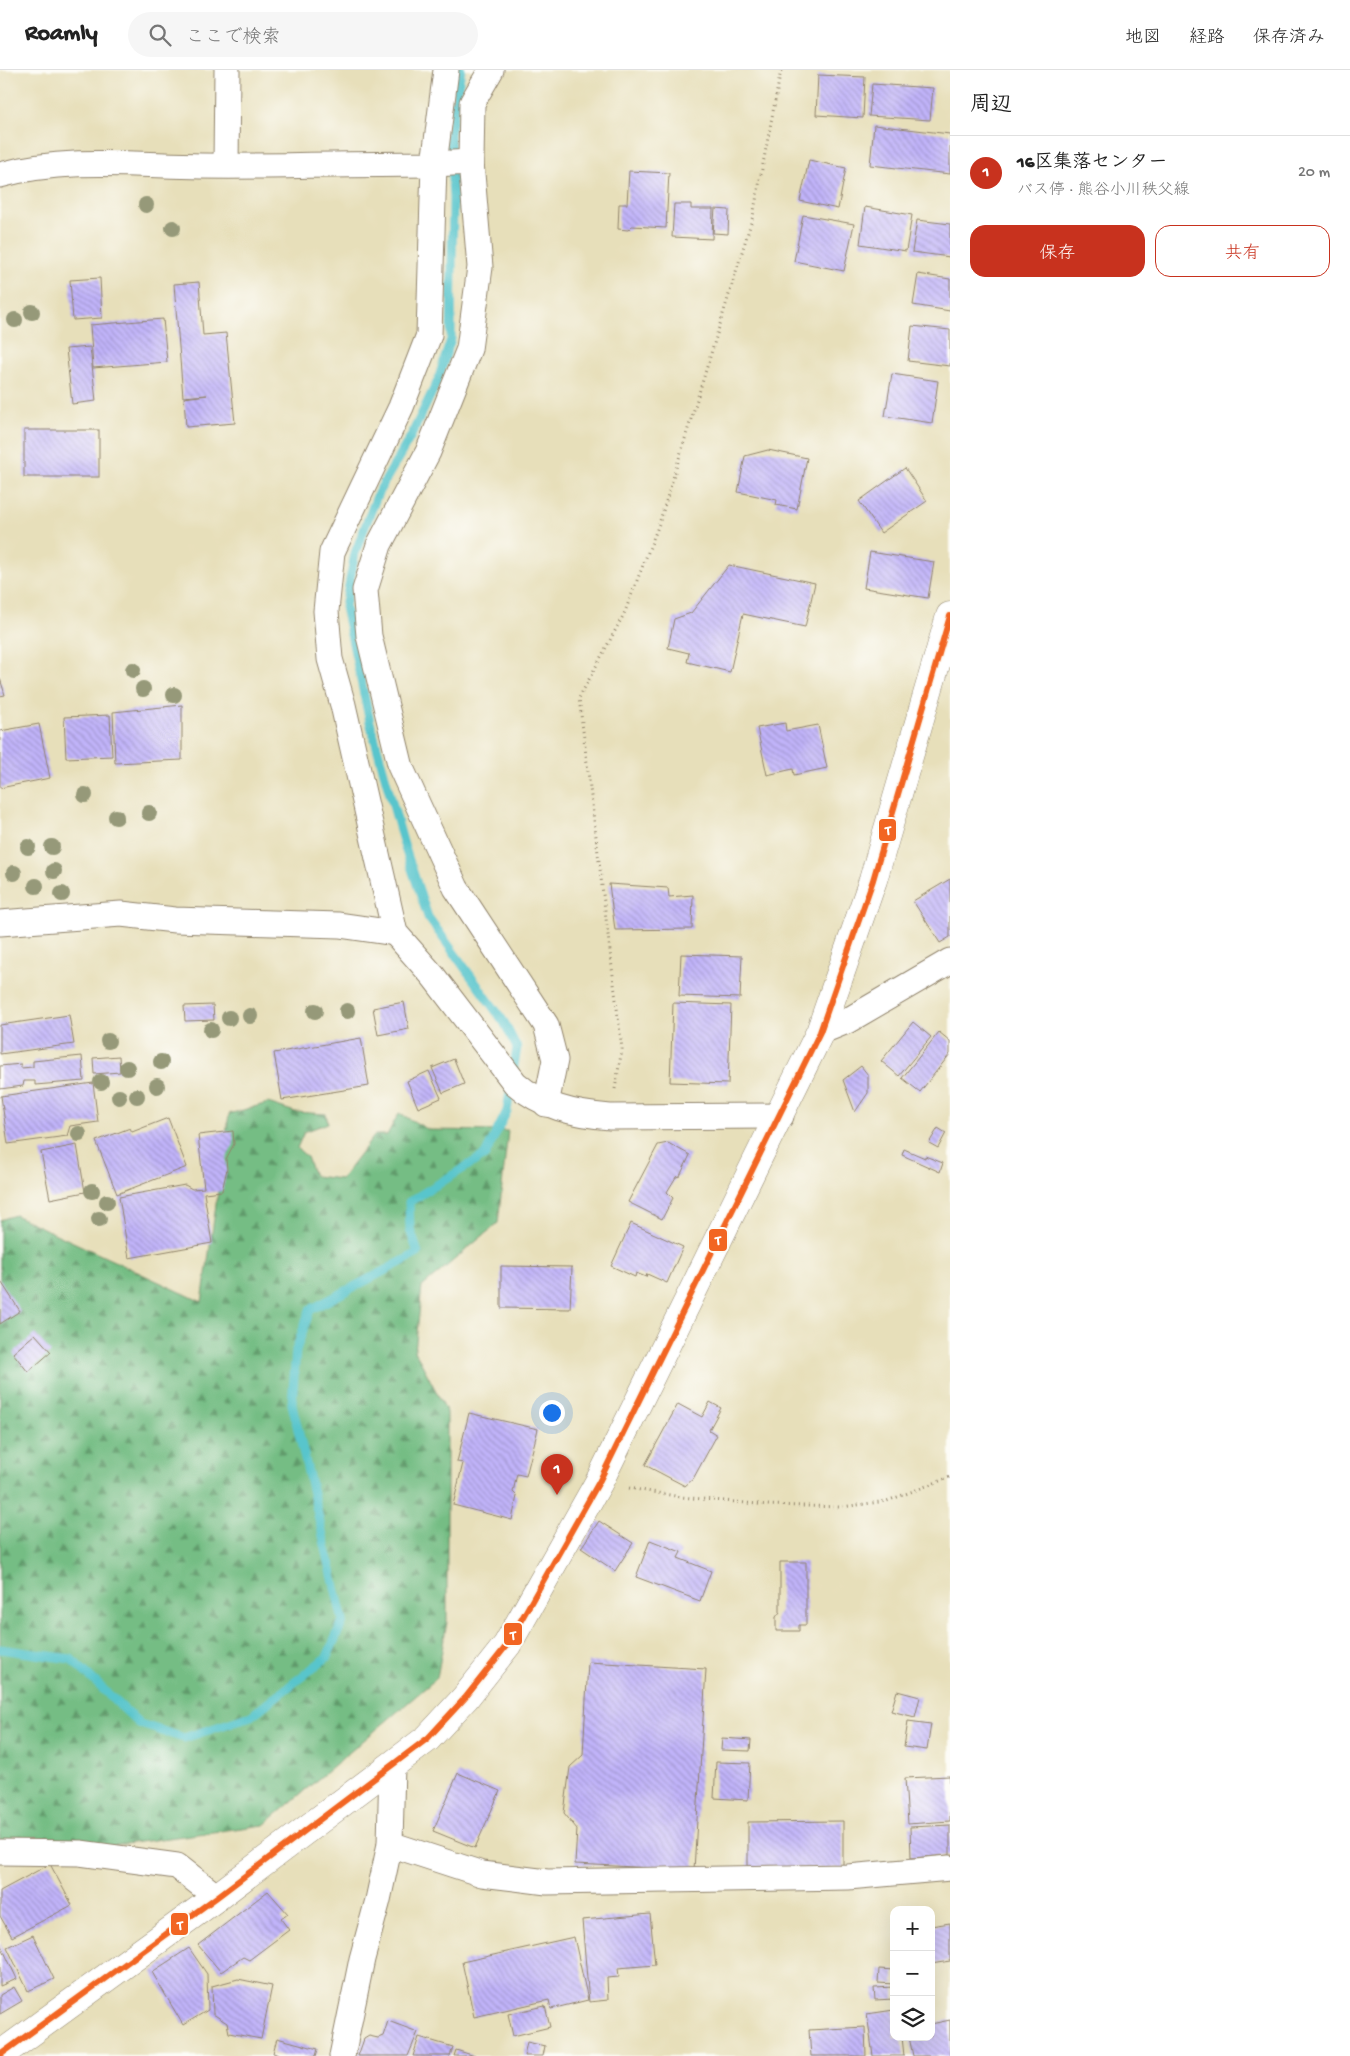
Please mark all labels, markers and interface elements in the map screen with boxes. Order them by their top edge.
search box [128,12,478,57]
text: Roamly [25,20,98,49]
icon: search [146,21,174,49]
text: ここで検索 [186,27,281,50]
text: 地図 [1125,28,1161,49]
text: 経路 [1189,28,1225,49]
text: 保存済み [1253,28,1325,49]
text: 周辺 [970,94,1012,119]
text: 16区集落センター [1017,152,1167,175]
text: 1 [983,164,989,183]
text: 20 m [1298,164,1330,183]
text: バス停 · 熊谷小川秩父線 [1017,182,1190,201]
button: 保存 [970,225,1145,277]
button: 共有 [1155,225,1330,277]
line badge: T [878,818,897,842]
text: T [884,823,892,840]
line badge: T [708,1228,728,1252]
text: T [714,1233,722,1250]
your location [539,1400,565,1426]
pin: 1 [541,1454,573,1495]
line badge: T [503,1622,523,1646]
text: T [509,1628,517,1645]
map controls [890,1906,935,2041]
button: + [890,1906,935,1951]
line badge: T [170,1912,189,1936]
text: T [176,1918,184,1935]
button: − [890,1951,935,1996]
button: layers [890,1996,935,2041]

